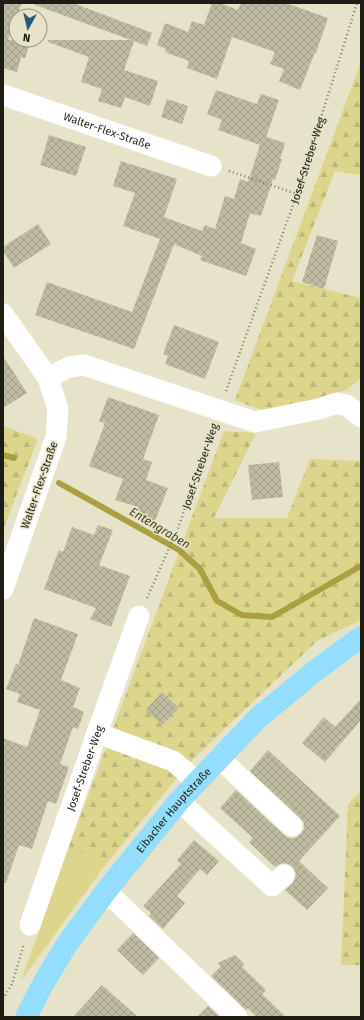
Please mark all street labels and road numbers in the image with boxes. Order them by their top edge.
street label: Walter-Flex-Straße [61,110,152,152]
street label: Josef-Streber-Weg [288,115,328,205]
street label: Josef-Streber-Weg [180,421,221,511]
street label: Walter-Flex-Straße [18,440,61,531]
street label: Josef-Streber-Weg [64,724,106,813]
street label: Eibacher Hauptstraße [134,765,214,856]

